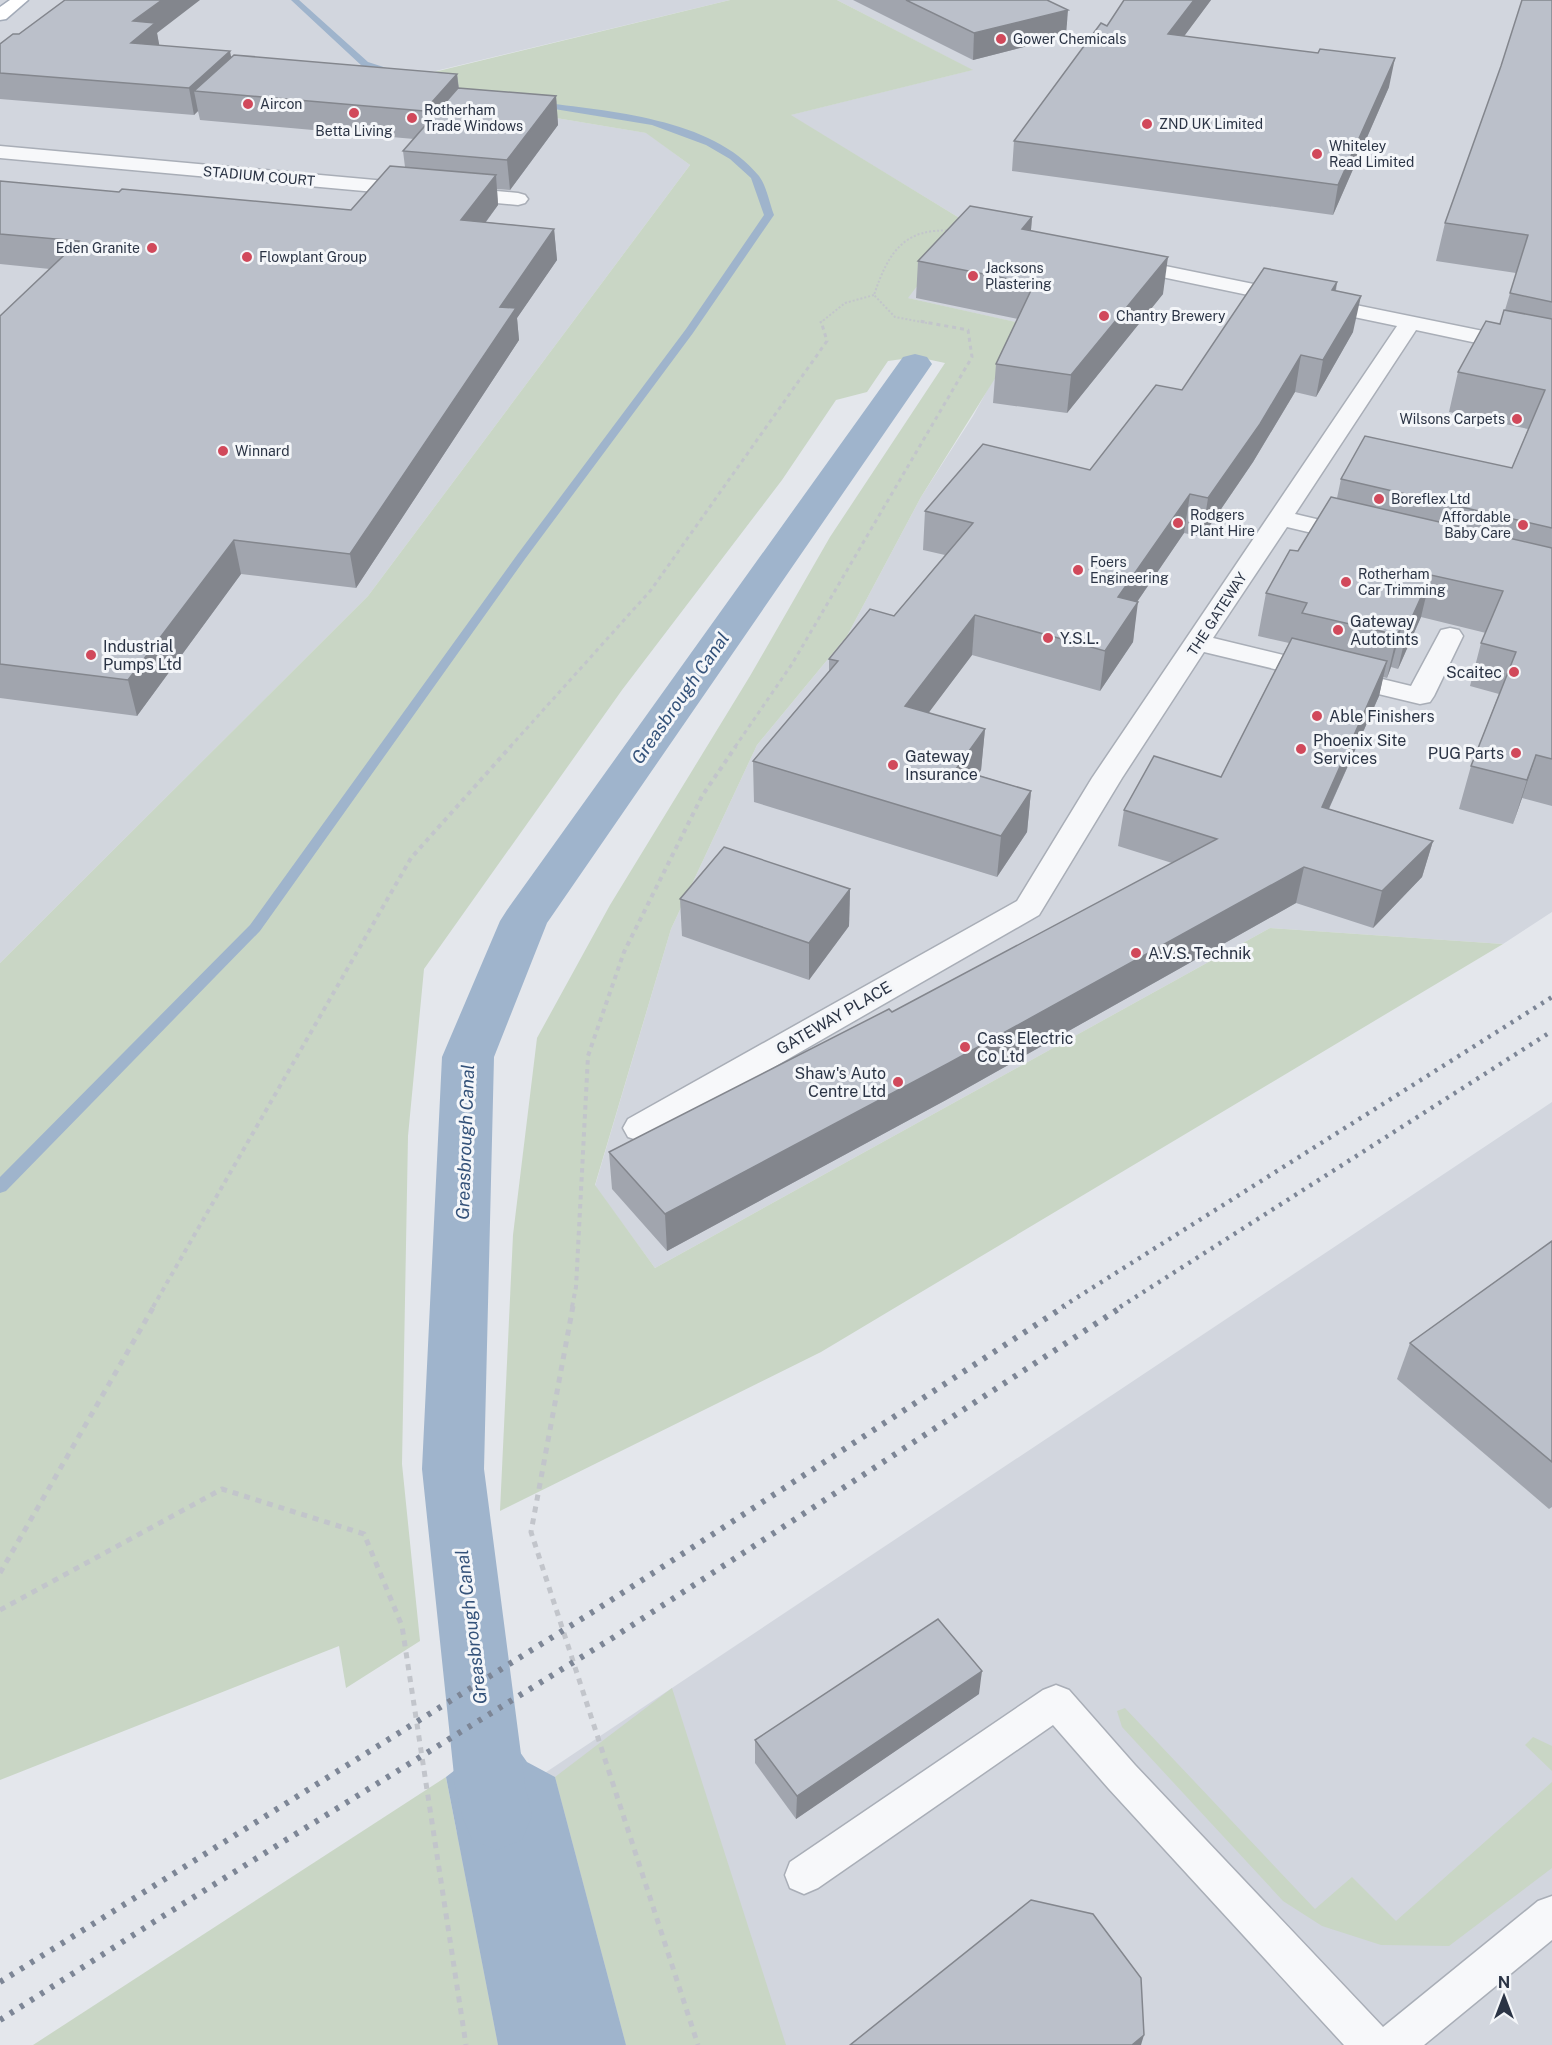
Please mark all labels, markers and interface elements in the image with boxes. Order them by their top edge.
place label: Gower Chemicals [1013,31,1126,47]
marker: Gower Chemicals [994,32,1008,46]
place label: Aircon [260,96,302,112]
marker: Aircon [241,97,255,111]
place label: Rotherham Trade Windows [424,102,523,134]
marker: Betta Living [347,106,361,120]
marker: Rotherham Trade Windows [405,111,419,125]
place label: ZND UK Limited [1159,116,1263,132]
marker: ZND UK Limited [1140,117,1154,131]
place label: Betta Living [315,123,393,139]
place label: Whiteley Read Limited [1329,138,1414,170]
marker: Whiteley Read Limited [1310,147,1324,161]
street label: STADIUM COURT [202,163,316,189]
place label: Eden Granite [56,240,140,256]
marker: Eden Granite [145,241,159,255]
place label: Flowplant Group [259,249,367,265]
marker: Flowplant Group [240,250,254,264]
place label: Jacksons Plastering [985,260,1052,292]
marker: Jacksons Plastering [966,269,980,283]
place label: Chantry Brewery [1116,308,1226,324]
marker: Chantry Brewery [1097,309,1111,323]
place label: Wilsons Carpets [1399,411,1505,427]
marker: Wilsons Carpets [1510,412,1524,426]
place label: Winnard [235,443,290,459]
marker: Winnard [216,444,230,458]
place label: Boreflex Ltd [1391,491,1470,507]
marker: Boreflex Ltd [1372,492,1386,506]
place label: Rodgers Plant Hire [1190,507,1255,539]
place label: Affordable Baby Care [1442,509,1511,541]
marker: Rodgers Plant Hire [1171,516,1185,530]
marker: Affordable Baby Care [1516,518,1530,532]
place label: Foers Engineering [1090,554,1169,586]
marker: Foers Engineering [1071,563,1085,577]
place label: Rotherham Car Trimming [1358,566,1446,598]
street label: THE GATEWAY [1184,569,1250,659]
marker: Rotherham Car Trimming [1339,575,1353,589]
place label: Gateway Autotints [1350,612,1419,649]
marker: Gateway Autotints [1331,623,1345,637]
water label: Greasbrough Canal [627,628,733,768]
place label: Y.S.L. [1060,629,1099,648]
marker: Y.S.L. [1041,631,1055,645]
place label: Industrial Pumps Ltd [103,637,182,674]
marker: Industrial Pumps Ltd [84,648,98,662]
place label: Scaitec [1446,663,1502,682]
marker: Scaitec [1507,665,1521,679]
place label: Able Finishers [1329,707,1435,726]
marker: Able Finishers [1310,709,1324,723]
place label: Phoenix Site Services [1313,731,1406,768]
marker: Phoenix Site Services [1294,742,1308,756]
place label: PUG Parts [1428,744,1504,763]
marker: PUG Parts [1509,746,1523,760]
place label: Gateway Insurance [905,747,978,784]
marker: Gateway Insurance [886,758,900,772]
place label: A.V.S. Technik [1148,944,1251,963]
marker: A.V.S. Technik [1129,946,1143,960]
street label: GATEWAY PLACE [773,977,895,1059]
place label: Cass Electric Co Ltd [977,1029,1073,1066]
marker: Cass Electric Co Ltd [958,1040,972,1054]
water label: Greasbrough Canal [452,1064,478,1220]
place label: Shaw's Auto Centre Ltd [795,1064,886,1101]
marker: Shaw's Auto Centre Ltd [891,1075,905,1089]
water label: Greasbrough Canal [451,1548,491,1706]
north arrow [1474,1967,1534,2027]
text: N [1498,1973,1510,1992]

